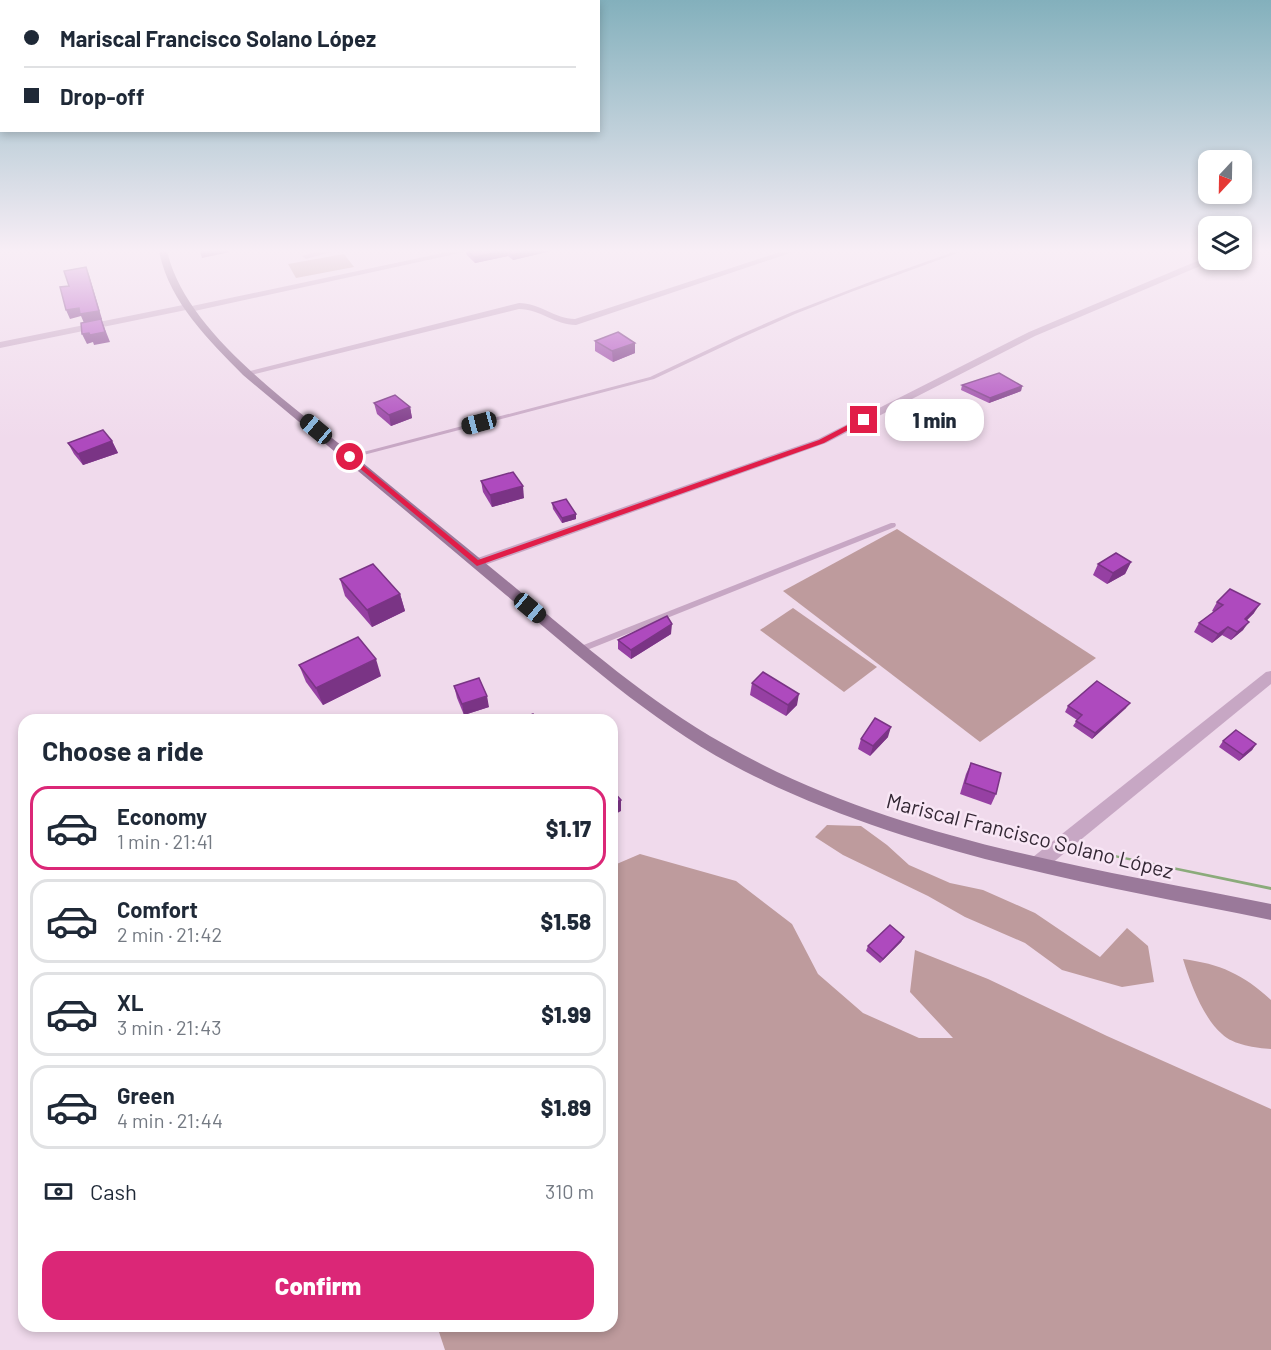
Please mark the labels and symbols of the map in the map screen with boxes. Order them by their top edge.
north arrow [1198,150,1252,204]
callout: 1 min [885,399,984,441]
route end [850,406,877,433]
car [459,410,499,436]
car [296,411,336,447]
route start [336,443,363,470]
car [510,590,550,626]
street label: Mariscal Francisco Solano López [884,787,1176,883]

